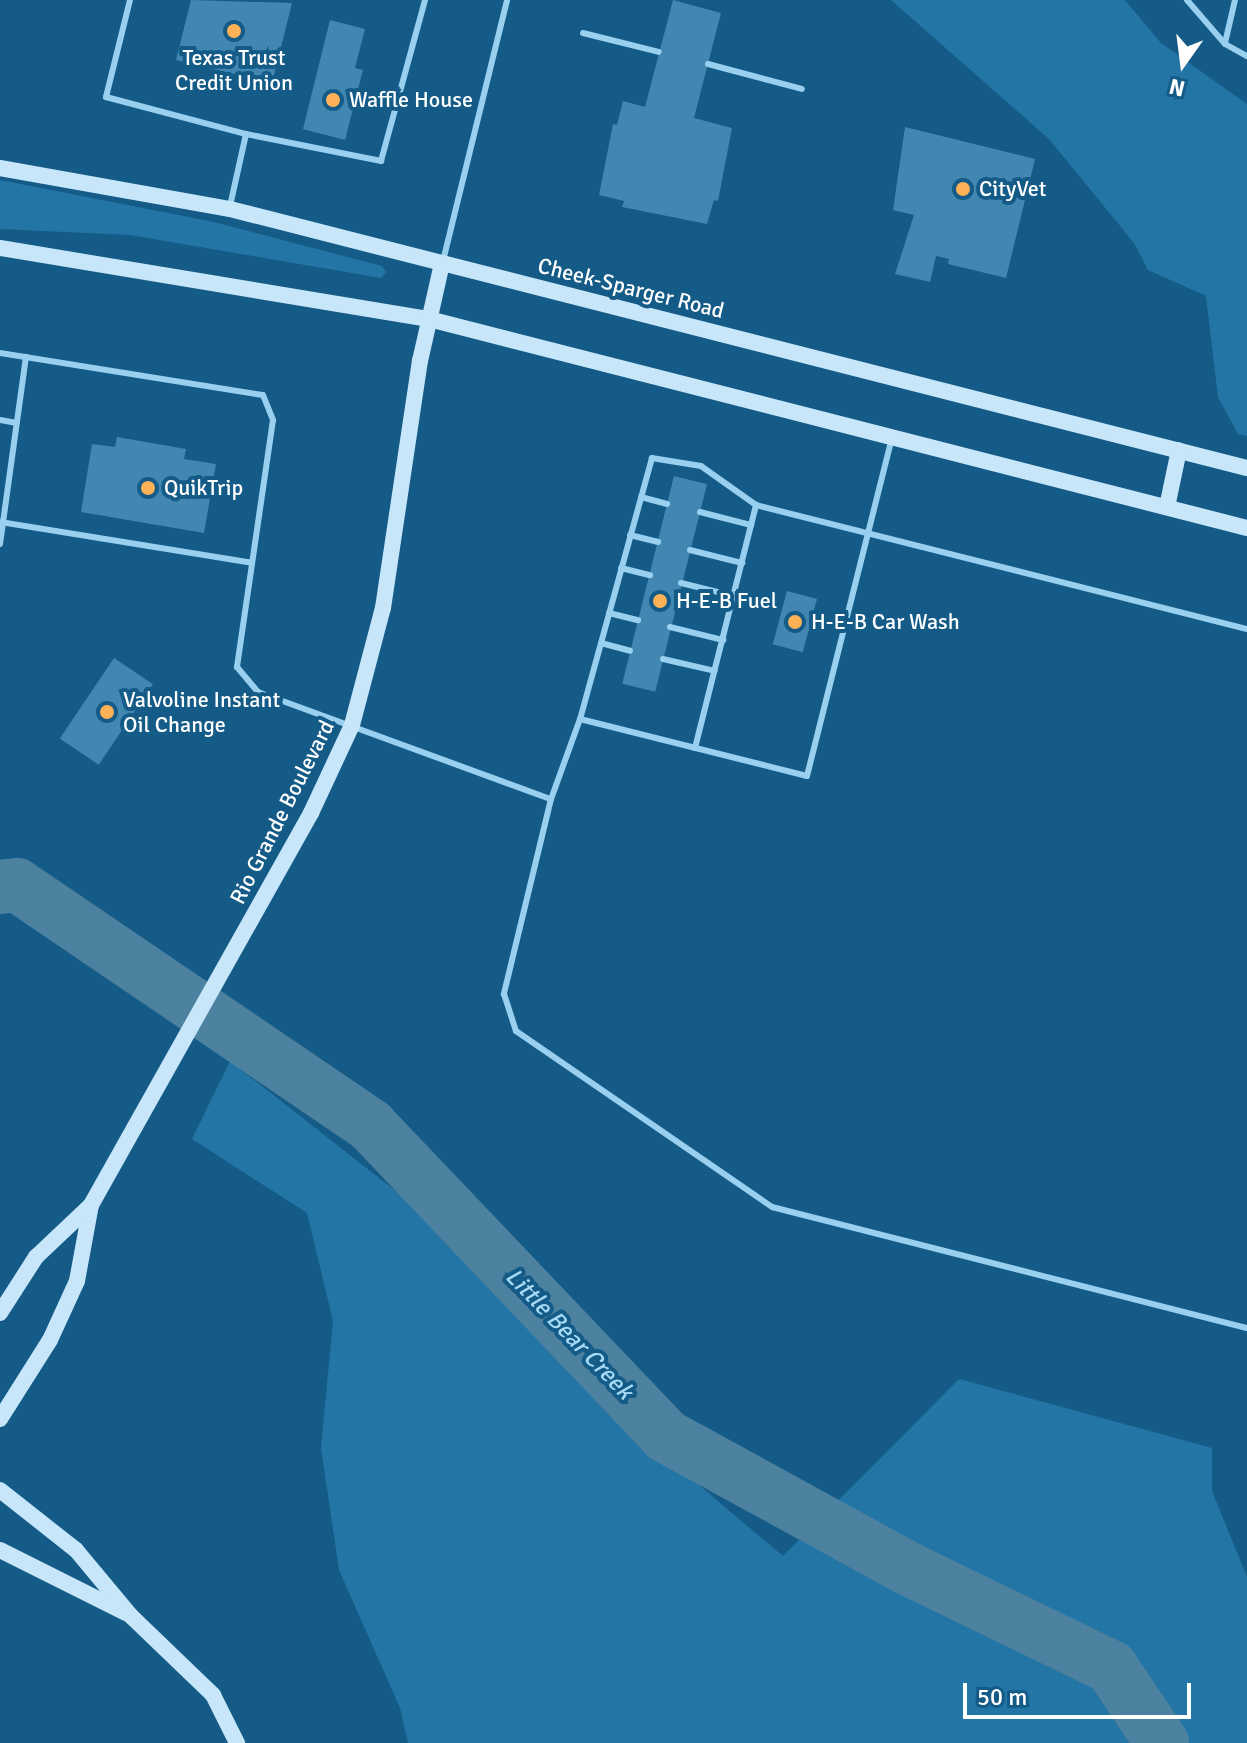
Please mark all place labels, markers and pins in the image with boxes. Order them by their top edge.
marker: Texas Trust Credit Union [225,22,243,40]
place label: Texas Trust Credit Union [175,44,293,96]
place label: Waffle House [349,87,473,113]
marker: Waffle House [324,91,342,109]
place label: CityVet [979,176,1046,202]
marker: CityVet [954,180,972,198]
place label: QuikTrip [164,475,243,501]
marker: QuikTrip [139,479,157,497]
place label: H-E-B Fuel [676,588,777,614]
marker: H-E-B Fuel [651,592,669,610]
place label: H-E-B Car Wash [811,609,960,635]
marker: H-E-B Car Wash [786,613,804,631]
place label: Valvoline Instant Oil Change [123,686,280,738]
marker: Valvoline Instant Oil Change [98,703,116,721]

